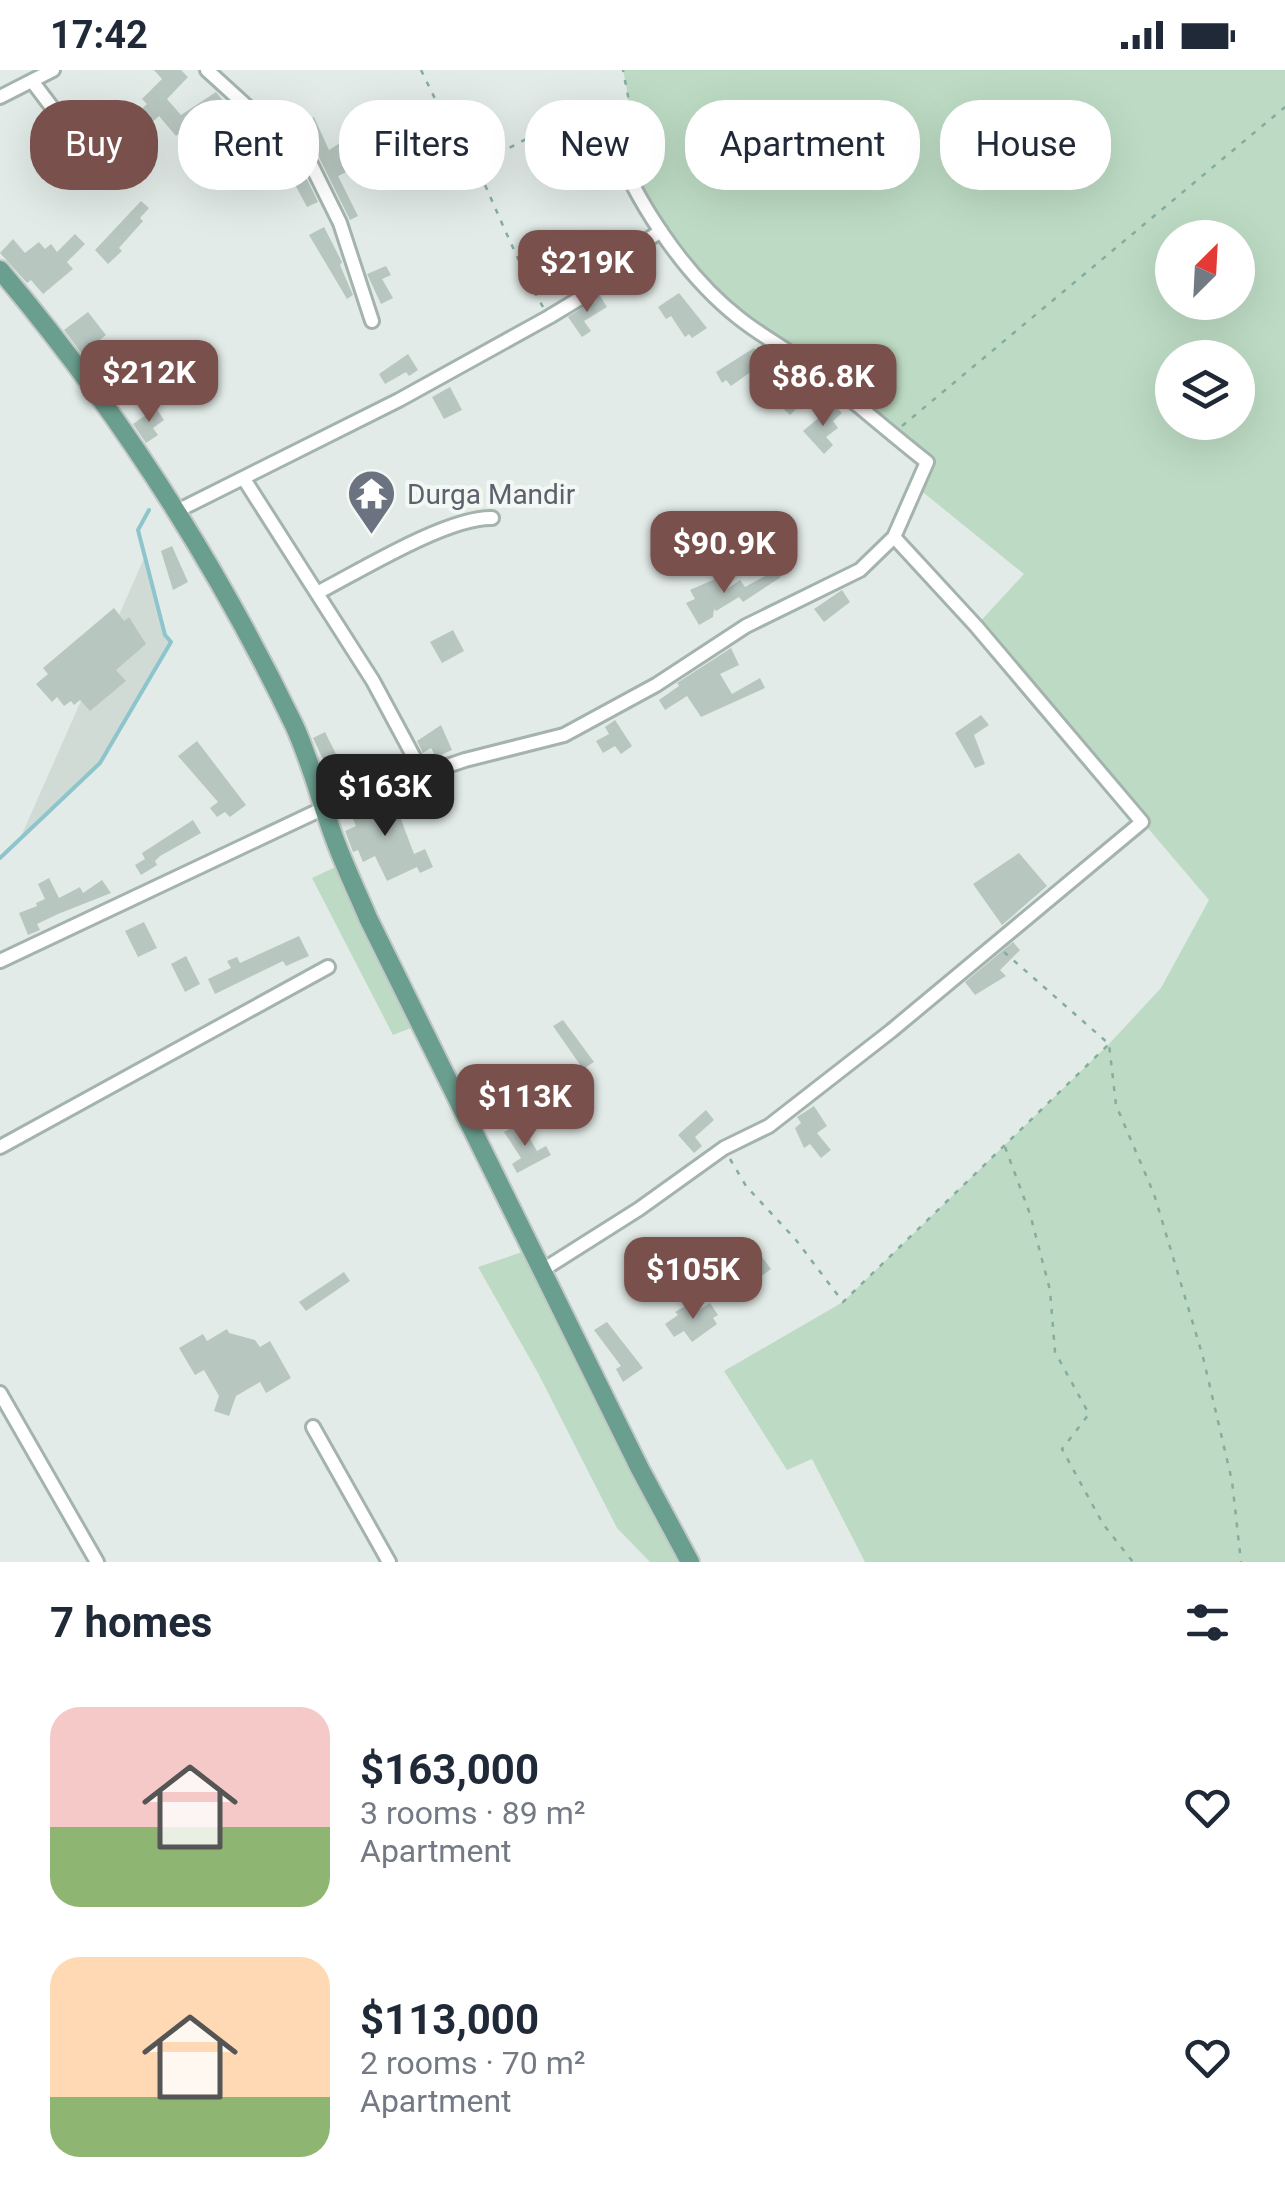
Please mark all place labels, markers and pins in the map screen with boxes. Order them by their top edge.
pin: $219K [517,230,657,315]
pin: $212K [79,340,219,425]
pin: $86.8K [742,344,904,429]
temple icon: Durga Mandir [346,468,398,536]
place label: Durga Mandir [407,478,576,511]
pin: $90.9K [643,511,805,596]
pin: $163K [315,754,455,839]
pin: $113K [455,1064,595,1149]
pin: $105K [623,1237,763,1322]

